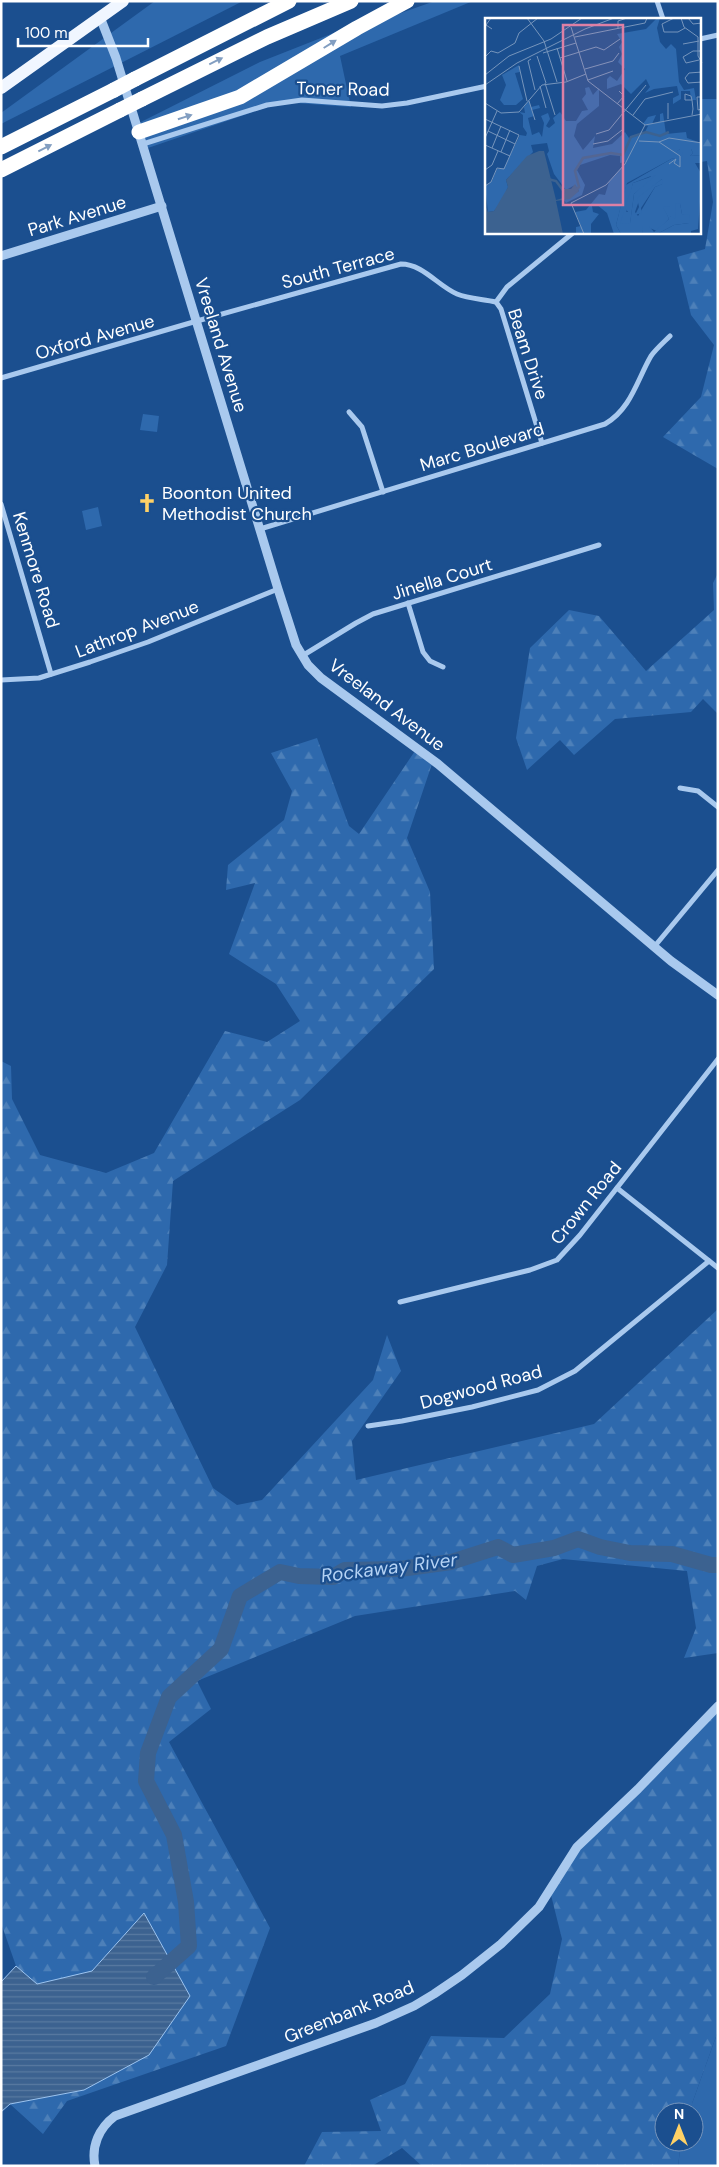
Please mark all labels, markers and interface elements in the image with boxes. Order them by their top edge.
scale bar [18,15,148,47]
inset map [485,18,702,234]
text: 100 m [25,23,68,43]
one-way arrow [323,40,336,49]
one-way arrow [209,57,224,65]
street label: Toner Road [296,76,390,102]
one-way arrow [178,113,193,120]
one-way arrow [38,144,52,152]
street label: Park Avenue [25,190,129,242]
street label: South Terrace [279,241,397,295]
street label: Vreeland Avenue [189,275,253,415]
street label: Beam Drive [502,305,554,403]
street label: Oxford Avenue [33,309,157,365]
street label: Marc Boulevard [417,417,547,477]
place label: Boonton United Methodist Church [162,481,312,526]
church icon: Boonton United Methodist Church [136,492,158,514]
street label: Kenmore Road [7,509,65,631]
street label: Jinella Court [389,552,495,606]
street label: Lathrop Avenue [72,594,202,664]
street label: Vreeland Avenue [324,653,450,757]
street label: Crown Road [545,1156,627,1250]
street label: Dogwood Road [417,1359,545,1415]
water label: Rockaway River [319,1547,460,1588]
street label: Greenbank Road [281,1975,417,2049]
north arrow [654,2102,704,2152]
text: N [674,2105,684,2123]

